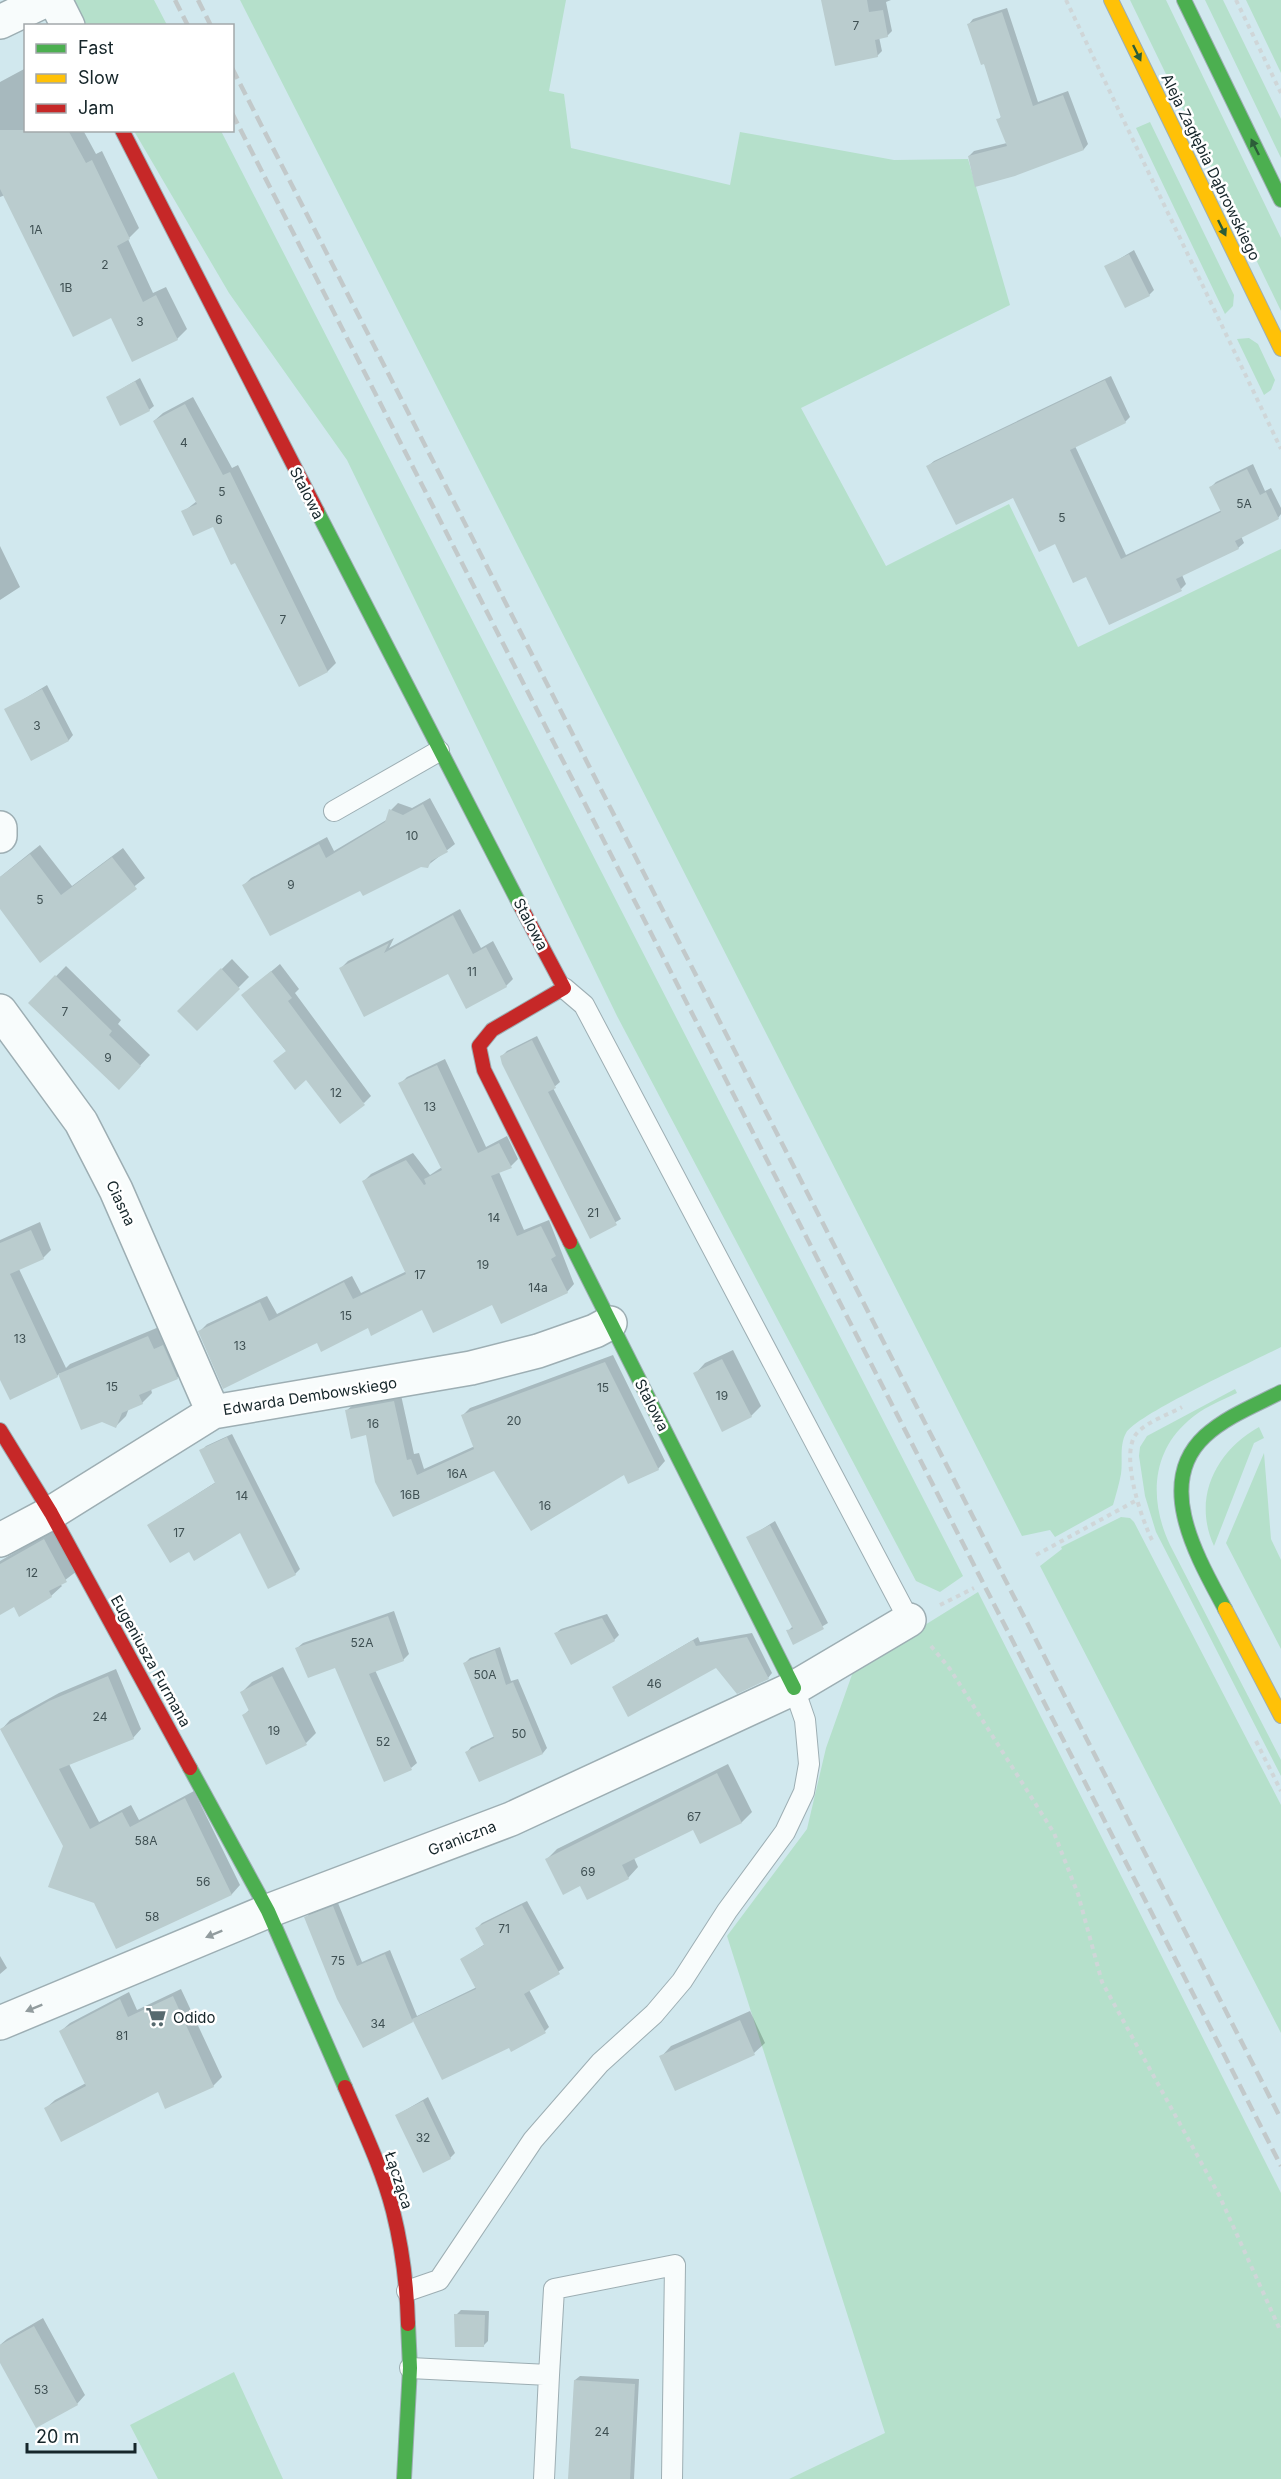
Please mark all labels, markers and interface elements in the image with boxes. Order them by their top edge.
house number: 7 [853,18,860,33]
legend [24,24,234,132]
text: Fast [78,37,114,58]
one-way arrow [1132,44,1141,61]
text: Slow [78,67,119,88]
street label: Aleja Zagłębia Dąbrowskiego [1157,71,1265,263]
text: Jam [78,97,114,118]
one-way arrow [1251,139,1260,156]
one-way arrow [1216,219,1226,237]
house number: 1A [29,222,43,237]
house number: 2 [101,257,109,272]
house number: 1B [60,280,73,295]
house number: 3 [136,314,144,329]
house number: 4 [180,435,188,450]
street label: Stalowa [286,464,328,522]
house number: 5 [218,484,226,499]
house number: 5A [1236,496,1252,511]
house number: 5 [1058,510,1066,525]
house number: 6 [215,512,223,527]
house number: 7 [280,612,287,627]
house number: 3 [33,718,41,733]
house number: 10 [406,828,418,843]
house number: 9 [287,877,295,892]
house number: 5 [36,892,44,907]
street label: Stalowa [509,895,553,953]
house number: 11 [467,964,477,979]
house number: 7 [62,1004,69,1019]
house number: 9 [104,1050,112,1065]
house number: 12 [330,1085,342,1100]
house number: 13 [424,1099,436,1114]
street label: Ciasna [102,1177,140,1229]
house number: 21 [587,1205,599,1220]
house number: 14 [488,1210,501,1225]
house number: 19 [477,1257,489,1272]
house number: 17 [414,1267,426,1282]
house number: 14a [528,1280,548,1295]
house number: 15 [340,1308,352,1323]
house number: 13 [14,1331,26,1346]
house number: 13 [234,1338,246,1353]
street label: Edwarda Dembowskiego [222,1373,398,1419]
street label: Stalowa [631,1376,673,1434]
house number: 15 [106,1379,118,1394]
house number: 15 [597,1380,609,1395]
house number: 19 [716,1388,728,1403]
house number: 20 [507,1413,521,1428]
house number: 16 [367,1416,379,1431]
house number: 16A [447,1466,467,1481]
house number: 16B [400,1487,420,1502]
house number: 14 [236,1488,249,1503]
house number: 16 [539,1498,551,1513]
house number: 17 [173,1525,185,1540]
house number: 12 [26,1565,38,1580]
street label: Eugeniusza Furmana [107,1592,195,1730]
house number: 52A [351,1635,373,1650]
house number: 50A [473,1667,497,1682]
house number: 46 [646,1676,662,1691]
house number: 24 [93,1709,108,1724]
house number: 19 [268,1723,280,1738]
house number: 50 [512,1726,526,1741]
house number: 52 [376,1734,390,1749]
house number: 67 [687,1809,701,1824]
street label: Graniczna [425,1816,499,1860]
house number: 58A [135,1833,158,1848]
house number: 69 [581,1864,595,1879]
house number: 56 [196,1874,210,1889]
house number: 58 [145,1909,159,1924]
house number: 71 [498,1921,510,1936]
one-way arrow [205,1929,223,1939]
house number: 75 [331,1953,345,1968]
one-way arrow [25,2004,43,2013]
supermarket icon: Odido [144,2005,168,2029]
place label: Odido [173,2008,215,2027]
house number: 34 [370,2016,386,2031]
house number: 81 [116,2028,128,2043]
house number: 32 [416,2130,430,2145]
street label: Łącząca [381,2149,417,2211]
house number: 53 [34,2382,48,2397]
scale bar [27,2416,135,2454]
house number: 24 [595,2424,610,2439]
text: 20 m [36,2426,79,2447]

